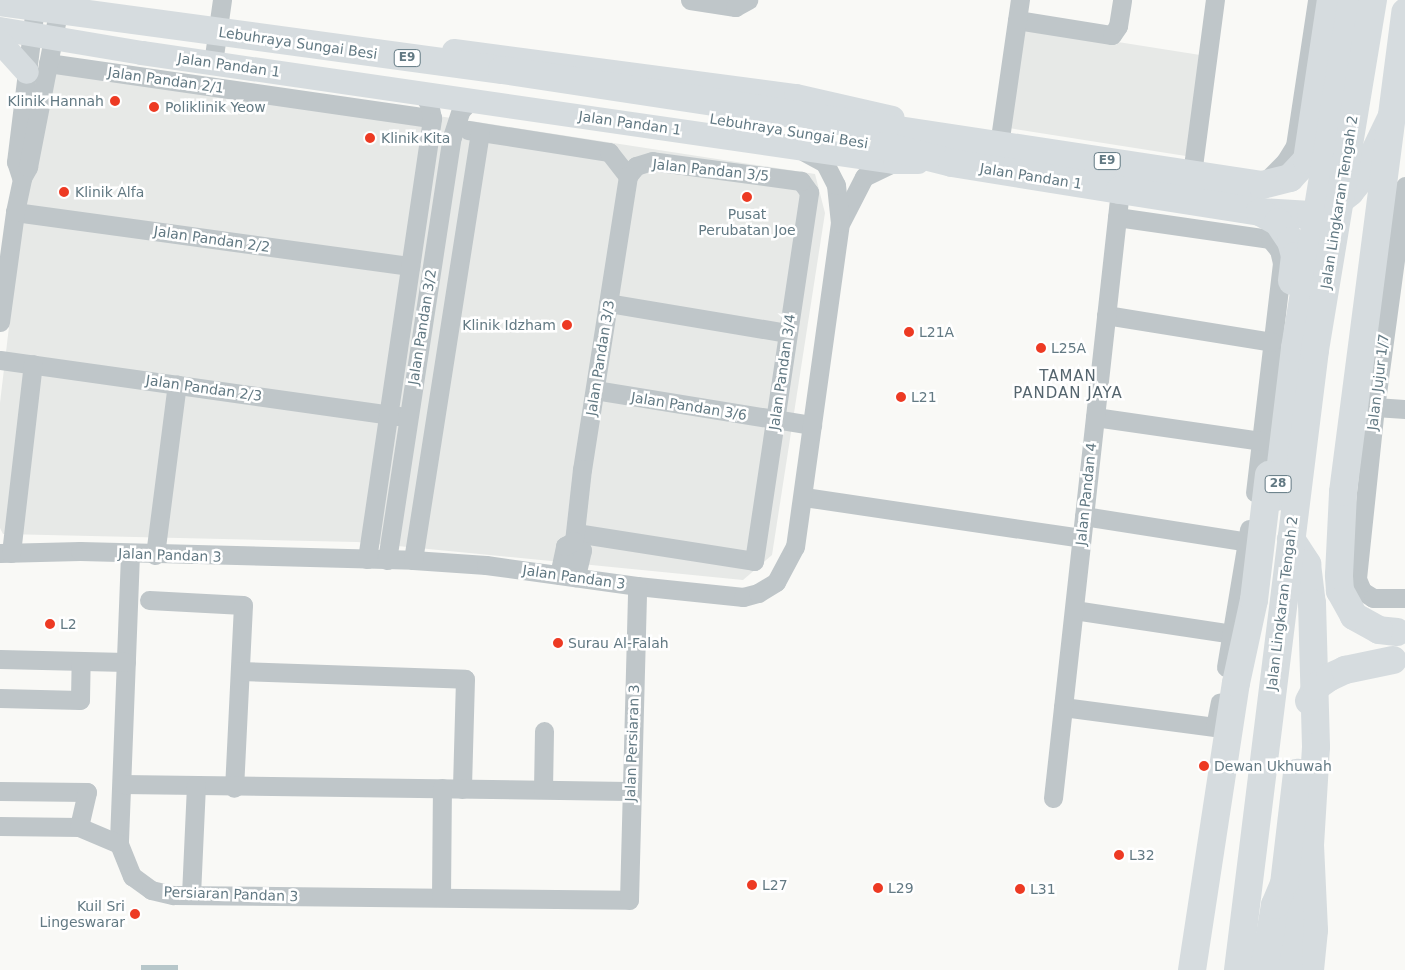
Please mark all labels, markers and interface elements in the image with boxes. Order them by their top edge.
street label: Lebuhraya Sungai Besi [217,24,379,62]
road number: E9 [393,48,421,68]
street label: Jalan Pandan 1 [177,49,281,81]
street label: Jalan Pandan 2/1 [107,64,225,96]
place label: Klinik Hannah [7,93,104,109]
marker: Klinik Hannah [108,94,122,108]
place label: Poliklinik Yeow [165,99,266,115]
marker: Poliklinik Yeow [147,100,161,114]
street label: Jalan Pandan 1 [578,107,682,139]
street label: Lebuhraya Sungai Besi [709,110,869,152]
street label: Jalan Lingkaran Tengah 2 [1317,114,1361,290]
place label: Klinik Kita [381,130,450,146]
marker: Klinik Kita [363,131,377,145]
road number: E9 [1093,152,1121,170]
street label: Jalan Pandan 3/5 [652,156,770,184]
street label: Jalan Pandan 1 [979,160,1083,192]
place label: Klinik Alfa [75,184,144,200]
marker: Klinik Alfa [57,185,71,199]
marker: Pusat Perubatan Joe [740,190,754,204]
place label: Pusat Perubatan Joe [698,206,796,238]
street label: Jalan Pandan 2/2 [153,223,271,255]
street label: Jalan Pandan 3/2 [405,268,439,386]
street label: Jalan Pandan 3/3 [583,299,617,417]
street label: Jalan Pandan 3/4 [766,313,798,431]
place label: Klinik Idzham [462,317,556,333]
marker: Klinik Idzham [560,318,574,332]
place label: L21A [919,324,954,340]
marker: L21A [903,326,915,338]
street label: Jalan Jujur 1/7 [1364,333,1392,431]
place label: L25A [1051,340,1086,356]
marker: L25A [1035,342,1047,354]
district label: TAMAN PANDAN JAYA [1012,367,1124,402]
street label: Jalan Pandan 2/3 [145,372,263,404]
street label: Jalan Pandan 3/6 [630,389,748,423]
place label: L21 [911,389,937,405]
marker: L21 [895,391,907,403]
street label: Jalan Pandan 4 [1072,442,1100,546]
road number: 28 [1264,474,1292,494]
street label: Jalan Lingkaran Tengah 2 [1263,515,1301,691]
street label: Jalan Pandan 3 [118,545,222,565]
street label: Jalan Pandan 3 [522,561,626,593]
place label: L2 [60,616,77,632]
marker: L2 [44,618,56,630]
place label: Surau Al-Falah [568,635,669,651]
marker: Surau Al-Falah [552,637,564,649]
street label: Jalan Persiaran 3 [622,684,642,802]
place label: Dewan Ukhuwah [1214,758,1332,774]
marker: Dewan Ukhuwah [1198,760,1210,772]
place label: L32 [1129,847,1155,863]
marker: L32 [1113,849,1125,861]
place label: L27 [762,877,788,893]
marker: L27 [746,879,758,891]
place label: L29 [888,880,914,896]
place label: L31 [1030,881,1056,897]
marker: L29 [872,882,884,894]
street label: Persiaran Pandan 3 [163,883,299,905]
marker: L31 [1014,883,1026,895]
place label: Kuil Sri Lingeswarar [40,898,125,930]
marker: Kuil Sri Lingeswarar [129,908,141,920]

